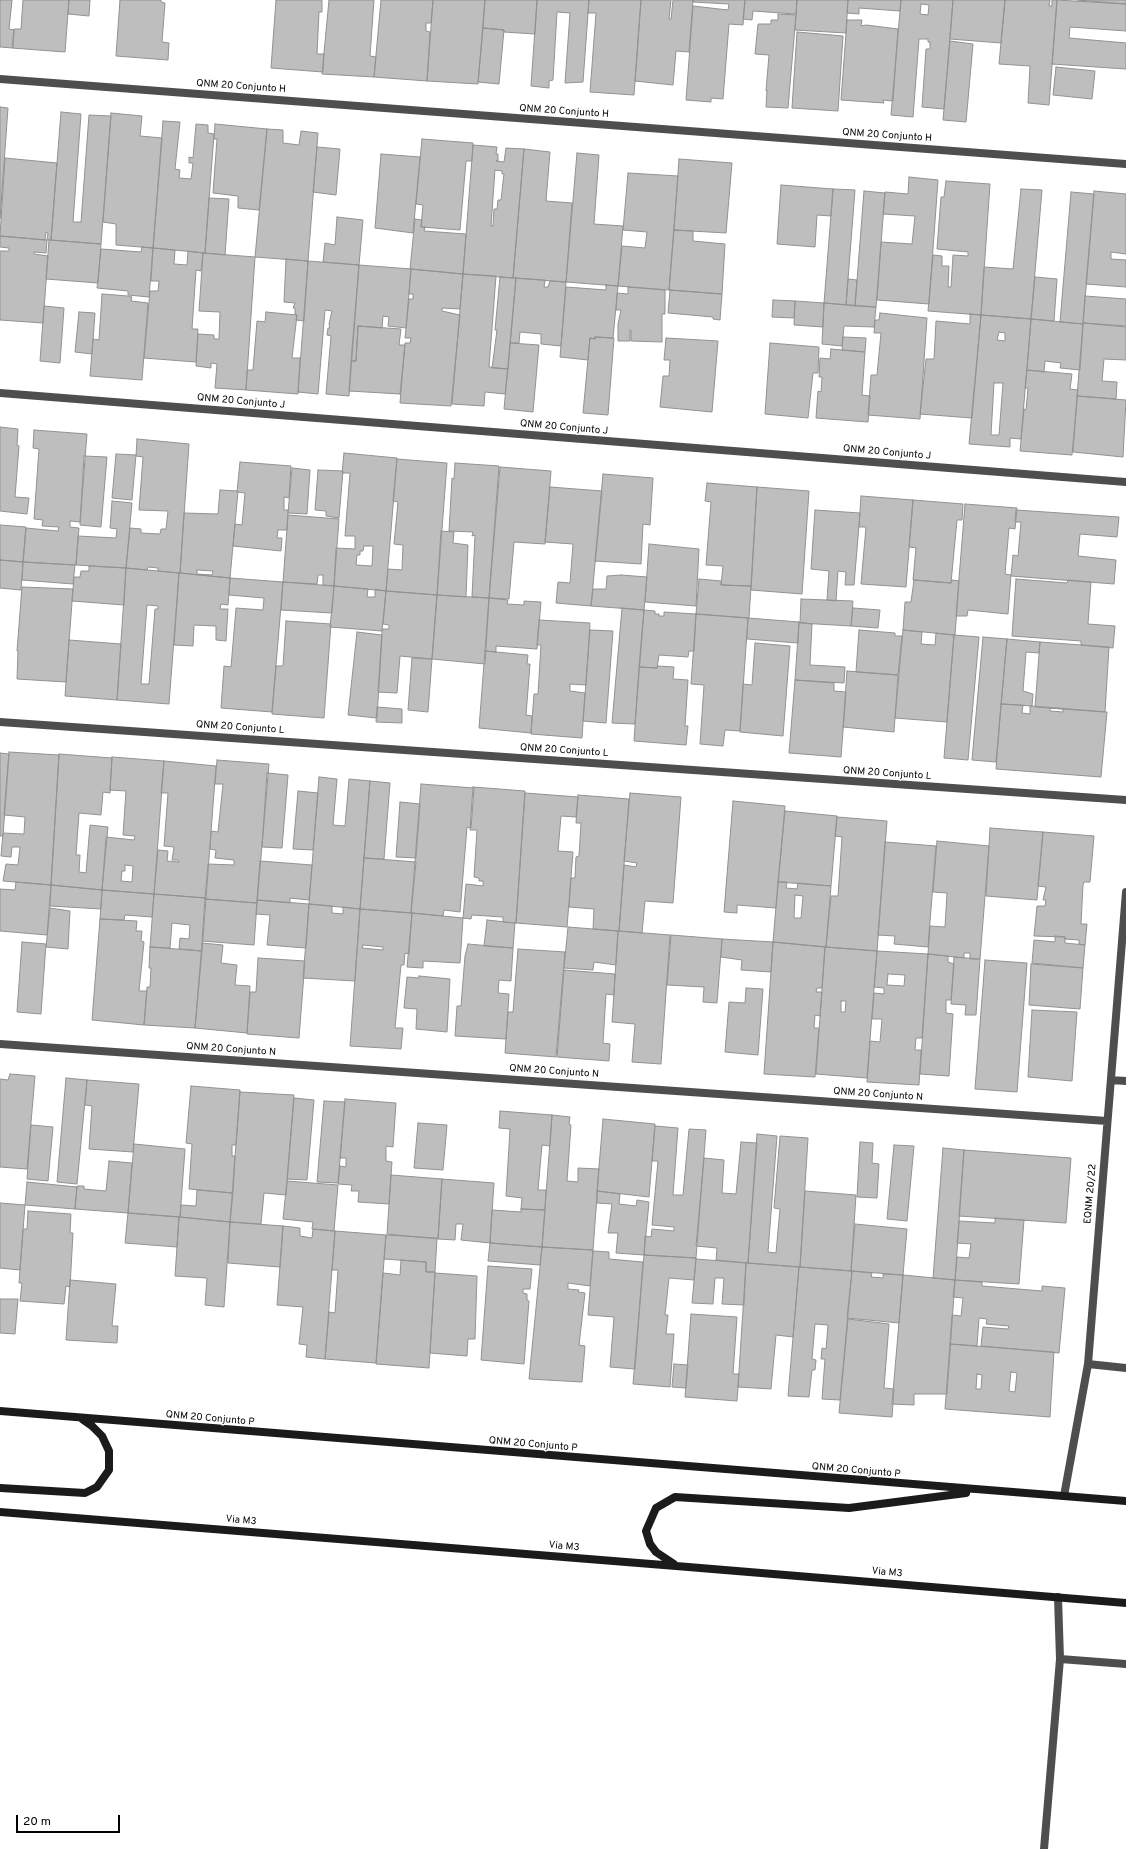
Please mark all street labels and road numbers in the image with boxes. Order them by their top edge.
street label: QNM 20 Conjunto H [196,78,286,96]
street label: QNM 20 Conjunto H [519,103,609,121]
street label: QNM 20 Conjunto H [842,127,932,145]
street label: QNM 20 Conjunto J [196,392,286,412]
street label: QNM 20 Conjunto J [519,418,609,438]
street label: QNM 20 Conjunto J [842,443,932,463]
street label: QNM 20 Conjunto L [195,719,285,737]
street label: QNM 20 Conjunto L [519,742,609,760]
street label: QNM 20 Conjunto L [842,765,932,783]
street label: QNM 20 Conjunto N [186,1041,276,1059]
street label: QNM 20 Conjunto N [509,1063,599,1081]
street label: QNM 20 Conjunto N [833,1086,923,1104]
street label: EQNM 20/22 [1082,1164,1100,1224]
street label: QNM 20 Conjunto P [165,1409,255,1429]
street label: QNM 20 Conjunto P [488,1435,578,1455]
street label: QNM 20 Conjunto P [811,1461,901,1481]
street label: Via M3 [225,1514,257,1528]
street label: Via M3 [548,1540,580,1554]
street label: Via M3 [871,1566,903,1580]

